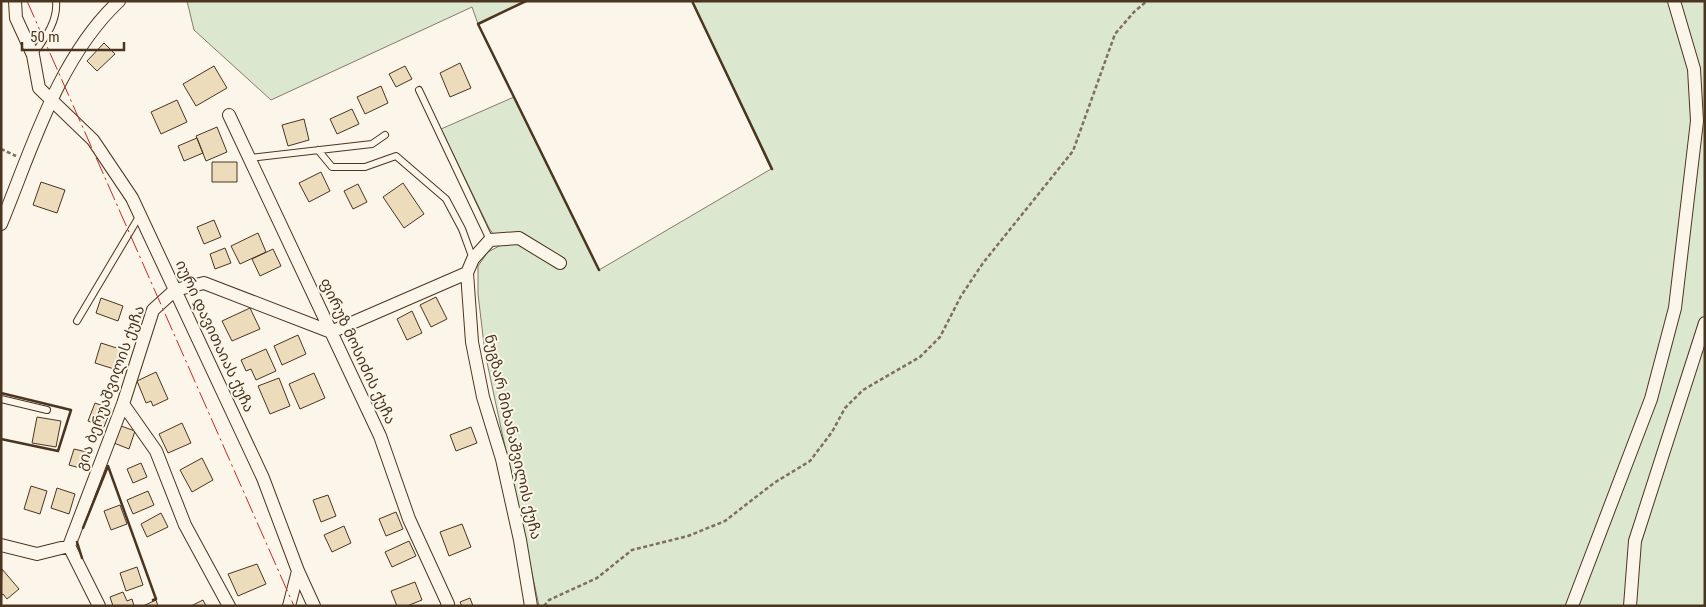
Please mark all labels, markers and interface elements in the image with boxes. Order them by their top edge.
scale bar [22,20,125,52]
text: 50 m [30,28,60,46]
street label: იური დავითაიას ქუჩა [172,257,258,415]
street label: ფირუზ მოსიძის ქუჩა [316,275,400,427]
street label: გია ბერუაშვილის ქუჩა [72,303,148,473]
street label: ნუგზარ მიხანაშვილის ქუჩა [481,333,545,541]

